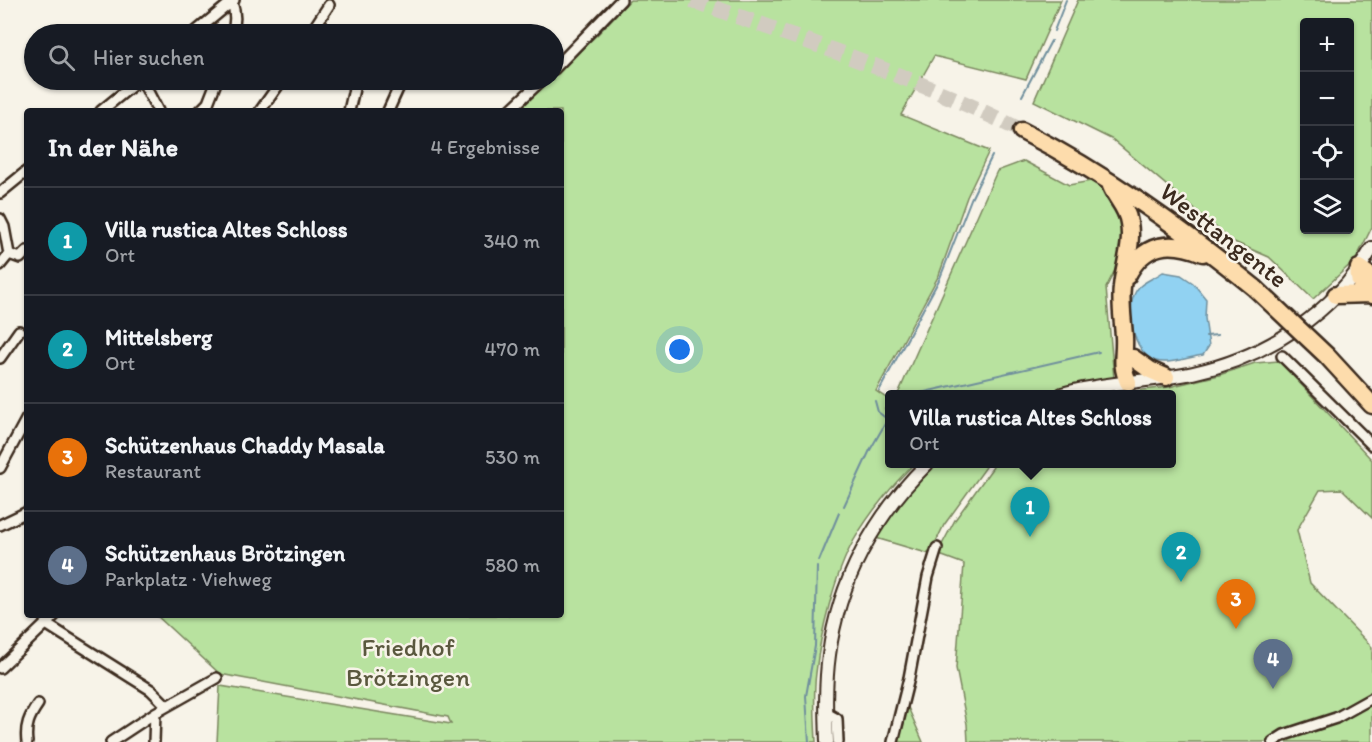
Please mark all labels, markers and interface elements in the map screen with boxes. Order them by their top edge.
map controls [1300,18,1354,234]
button: + [1300,18,1354,72]
search box [24,24,564,90]
icon: search [45,41,78,74]
text: Hier suchen [93,44,204,71]
button: − [1300,72,1354,126]
button: locate [1300,126,1354,180]
text: In der Nähe [48,131,178,163]
text: 4 Ergebnisse [430,135,540,159]
street label: Westtangente [1154,175,1294,295]
button: layers [1300,180,1354,234]
text: Villa rustica Altes Schloss [105,216,348,243]
text: 1 [63,229,72,253]
text: 340 m [483,229,540,253]
text: Ort [105,243,135,267]
text: Mittelsberg [105,324,212,351]
your location [665,335,694,364]
text: 2 [62,337,73,361]
text: 470 m [484,337,540,361]
text: Ort [105,351,135,375]
popup [885,390,1176,468]
text: Villa rustica Altes Schloss [909,404,1152,431]
text: Ort [909,431,939,455]
text: Schützenhaus Chaddy Masala [105,432,385,459]
text: 3 [62,445,73,469]
text: 530 m [485,445,540,469]
text: Restaurant [105,459,201,483]
pin: 1 [1010,488,1050,537]
pin: 2 [1162,532,1200,582]
text: Schützenhaus Brötzingen [105,540,345,567]
text: 4 [61,553,74,577]
text: 580 m [485,553,540,577]
text: Parkplatz · Viehweg [105,567,272,591]
pin: 3 [1216,580,1256,629]
park label: Friedhof Brötzingen [346,631,470,693]
pin: 4 [1254,640,1292,689]

